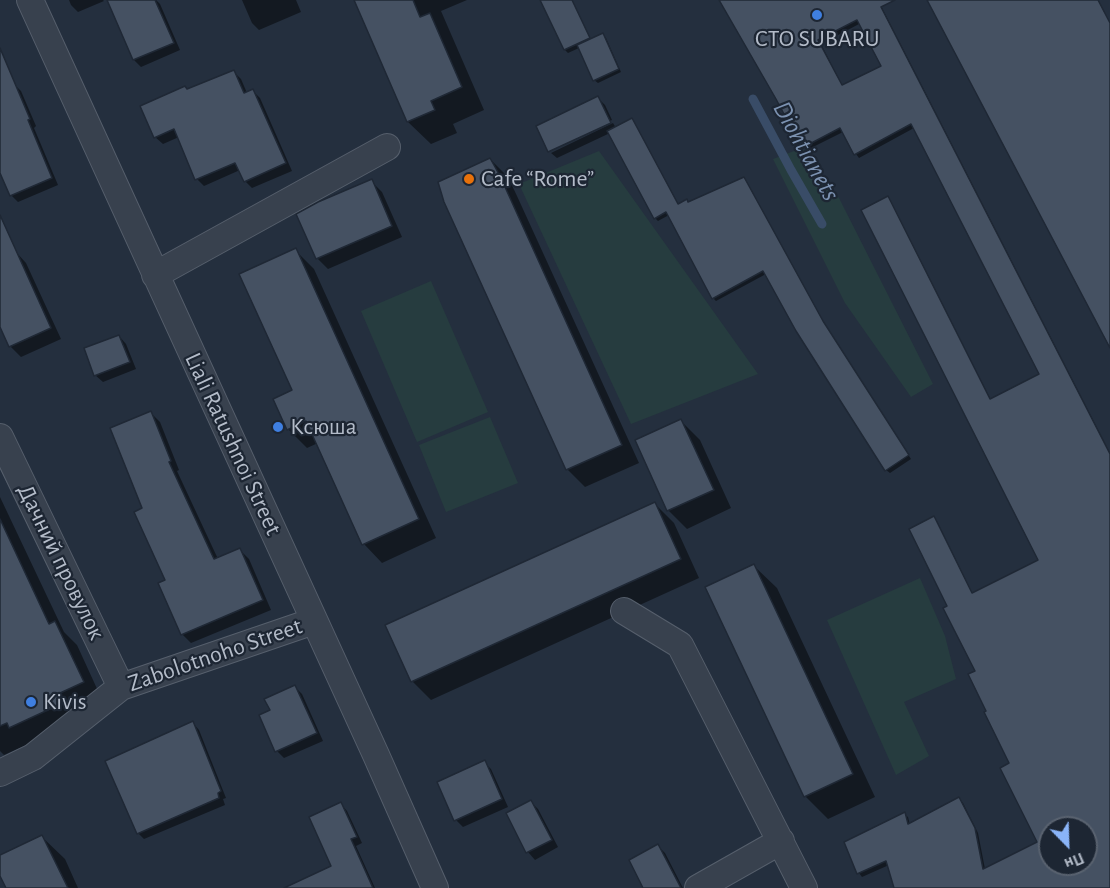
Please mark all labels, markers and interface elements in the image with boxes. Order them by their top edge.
marker: СТО SUBARU [810,8,824,22]
place label: СТО SUBARU [755,25,879,53]
water label: Diohtianets [766,96,846,206]
place label: Cafe “Rome” [481,165,594,193]
marker: Cafe “Rome” [462,172,476,186]
street label: Liali Ratushnoi Street [178,348,288,540]
place label: Ксюша [290,413,357,441]
marker: Ксюша [271,420,285,434]
street label: Дачний провулок [11,479,111,645]
street label: Zabolotnoho Street [124,612,306,698]
place label: Kivis [43,688,87,716]
marker: Kivis [24,695,38,709]
north arrow [1038,816,1098,876]
text: Пн [1062,850,1086,872]

